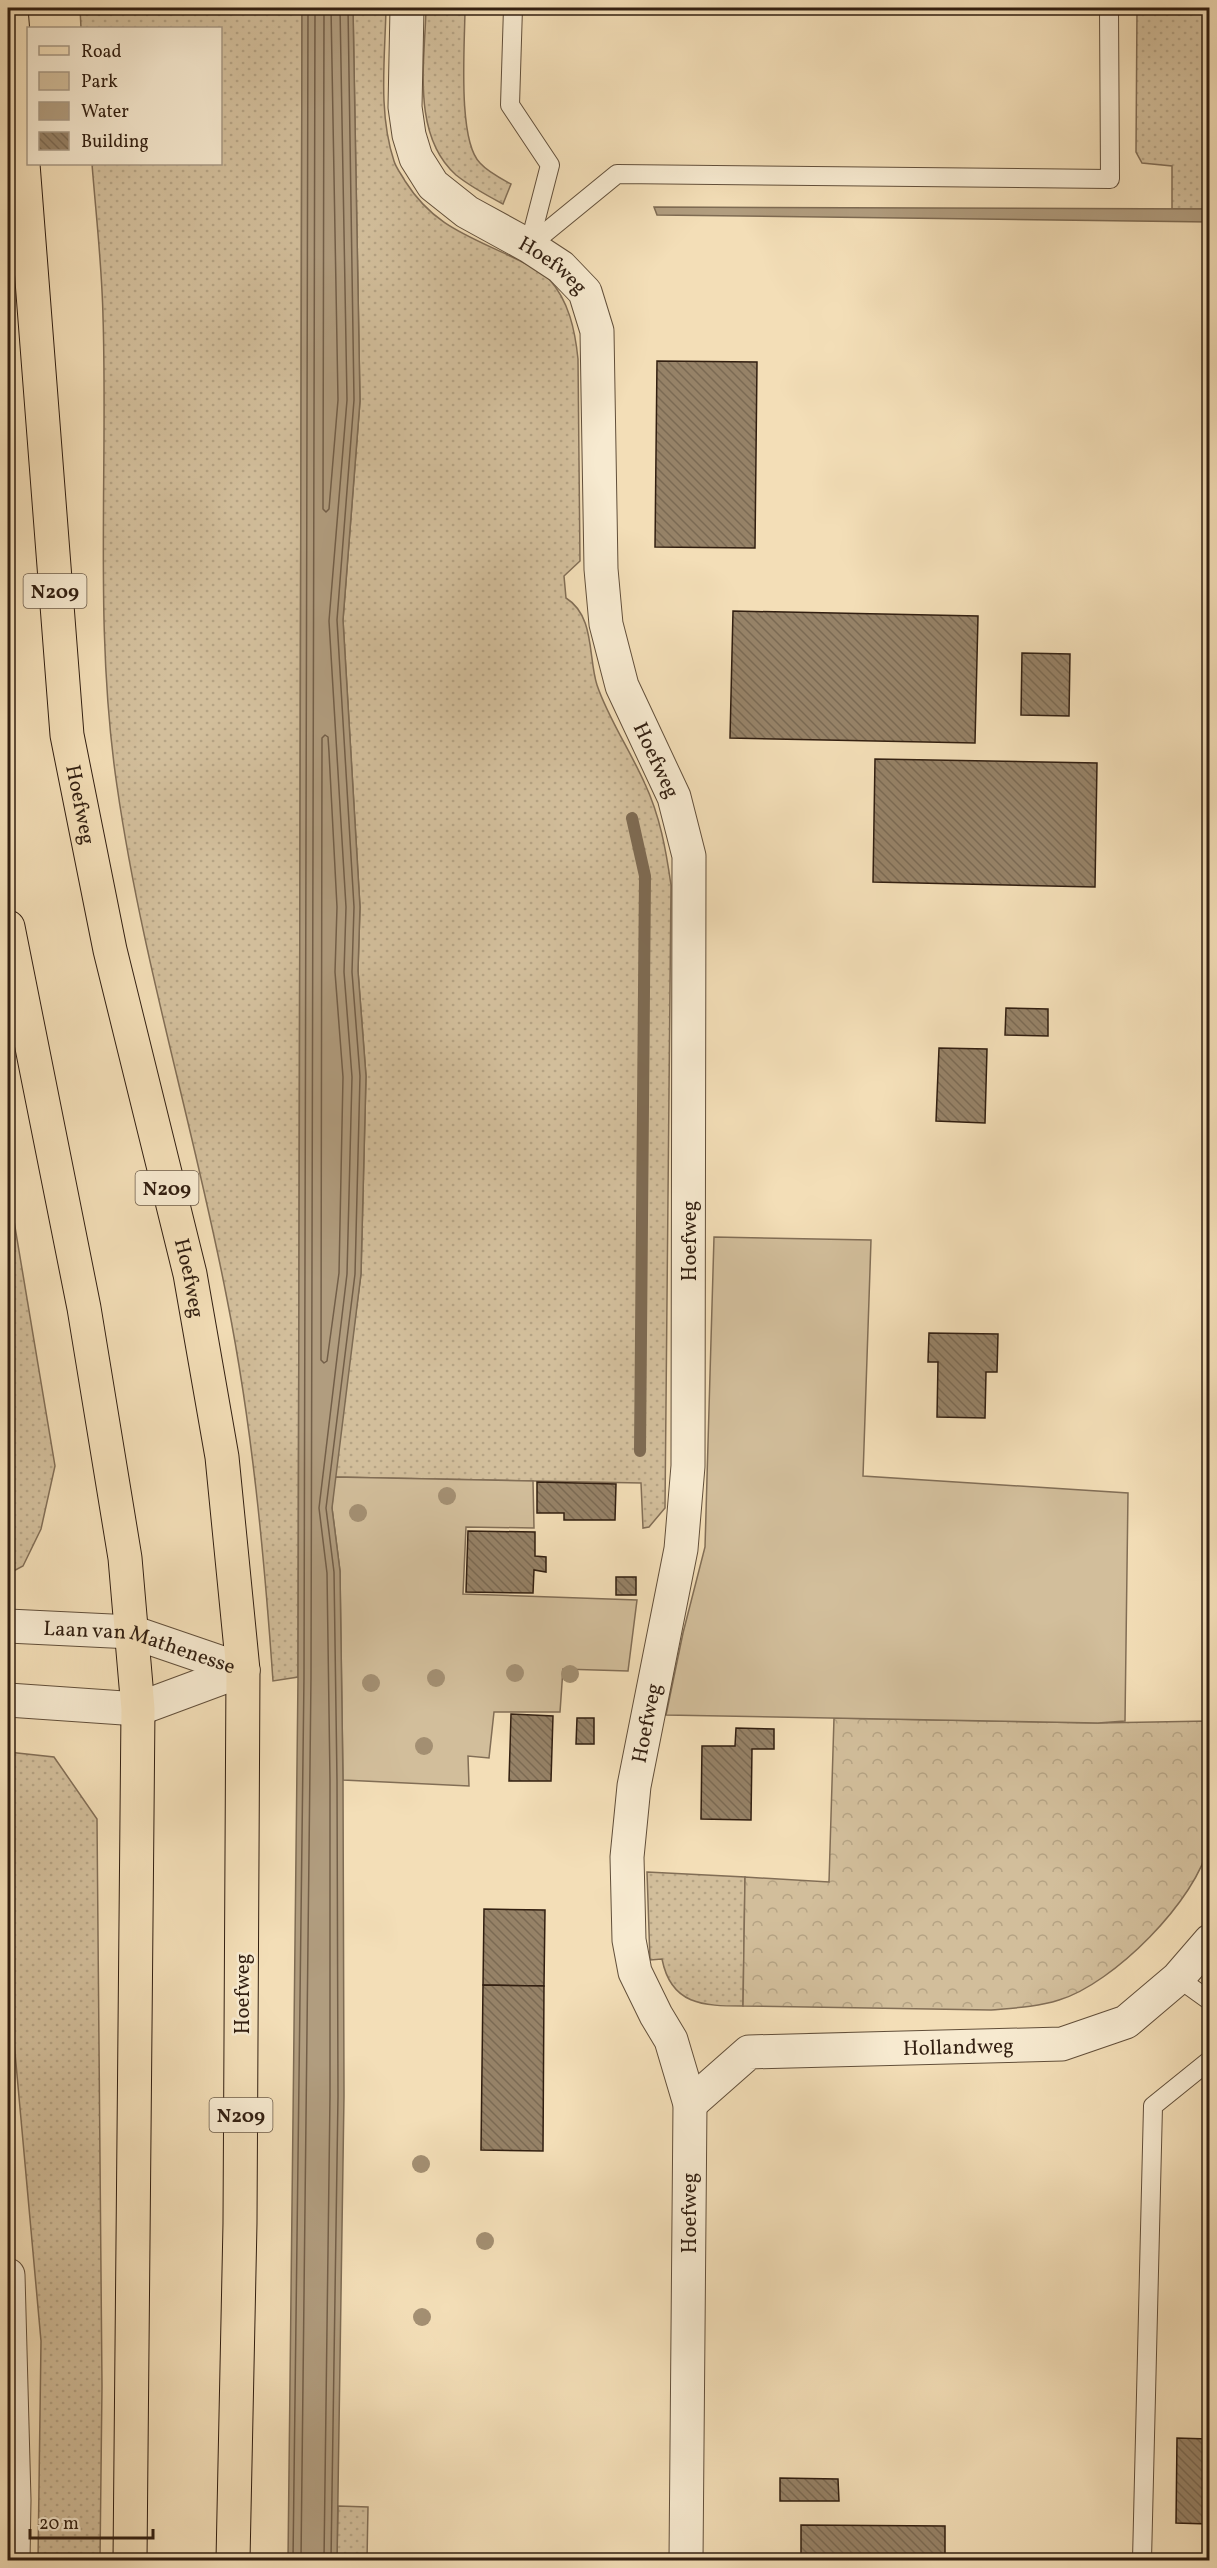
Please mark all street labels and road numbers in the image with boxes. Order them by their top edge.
street label: Hoefweg [513,230,593,302]
road number: N209 [23,574,86,608]
street label: Hoefweg [625,718,686,803]
street label: Hoefweg [57,762,102,847]
road number: N209 [136,1171,198,1205]
street label: Hoefweg [676,1201,705,1281]
street label: Hoefweg [166,1235,210,1320]
street label: Laan van Mathenesse [43,1615,239,1682]
street label: Hoefweg [626,1681,669,1766]
street label: Hoefweg [229,1954,258,2034]
street label: Hollandweg [902,2032,1014,2064]
road number: N209 [210,2098,272,2132]
street label: Hoefweg [676,2173,705,2253]

